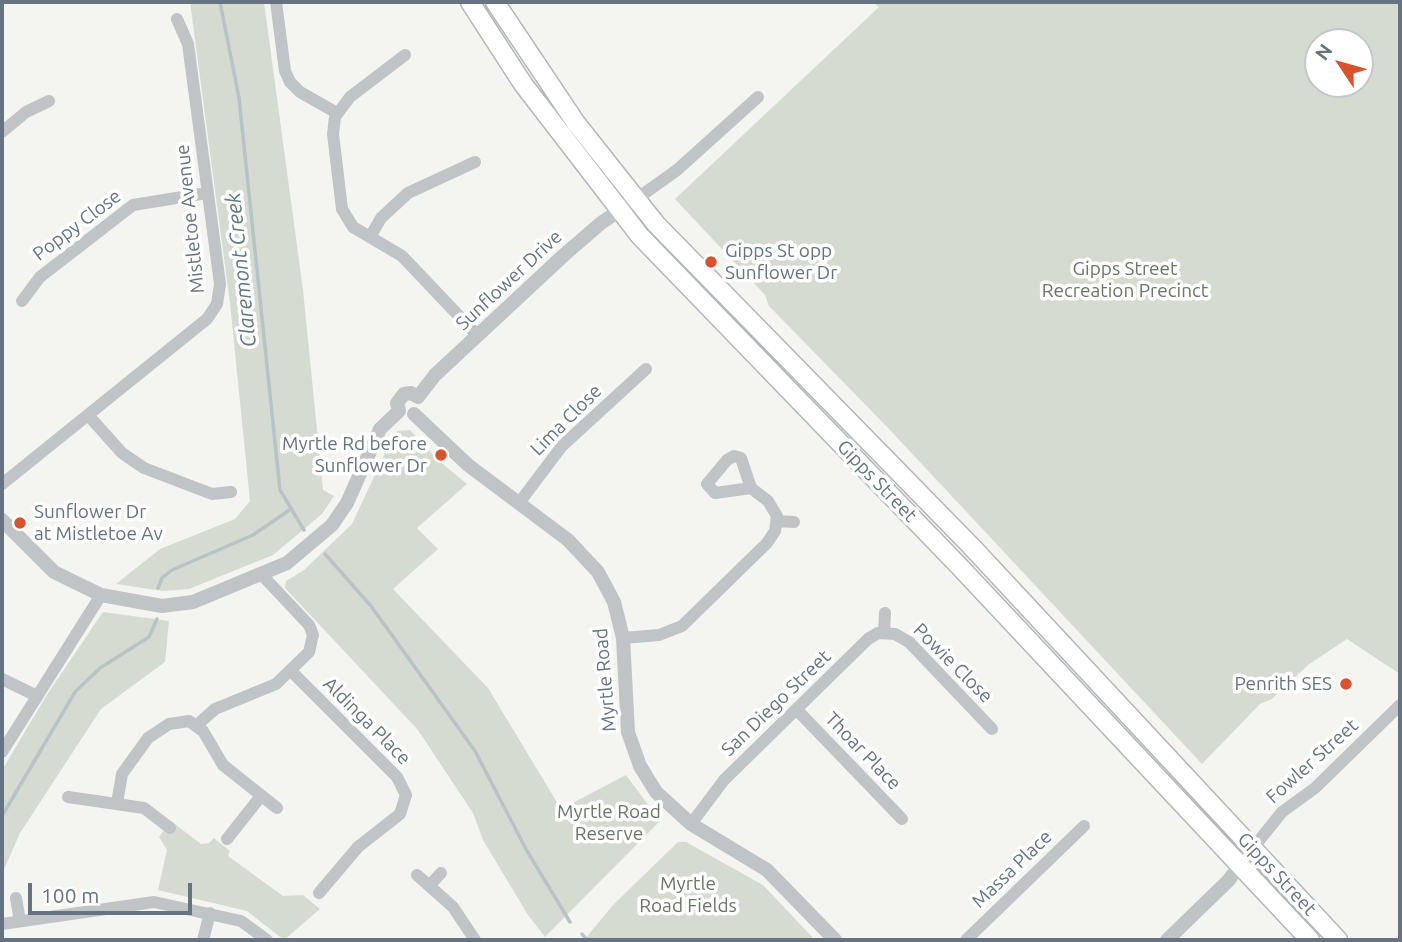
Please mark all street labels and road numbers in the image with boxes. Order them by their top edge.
street label: Mistletoe Avenue [171,143,209,295]
street label: Poppy Close [28,184,126,266]
street label: Sunflower Drive [451,225,567,335]
street label: Lima Close [526,380,606,460]
street label: Gipps Street [832,435,922,527]
street label: Powie Close [909,619,997,707]
street label: Myrtle Road [589,627,621,733]
street label: San Diego Street [717,645,835,761]
street label: Aldinga Place [319,673,415,769]
street label: Thoar Place [820,707,906,795]
street label: Fowler Street [1261,714,1363,808]
street label: Massa Place [967,825,1057,913]
street label: Gipps Street [1233,828,1321,920]

